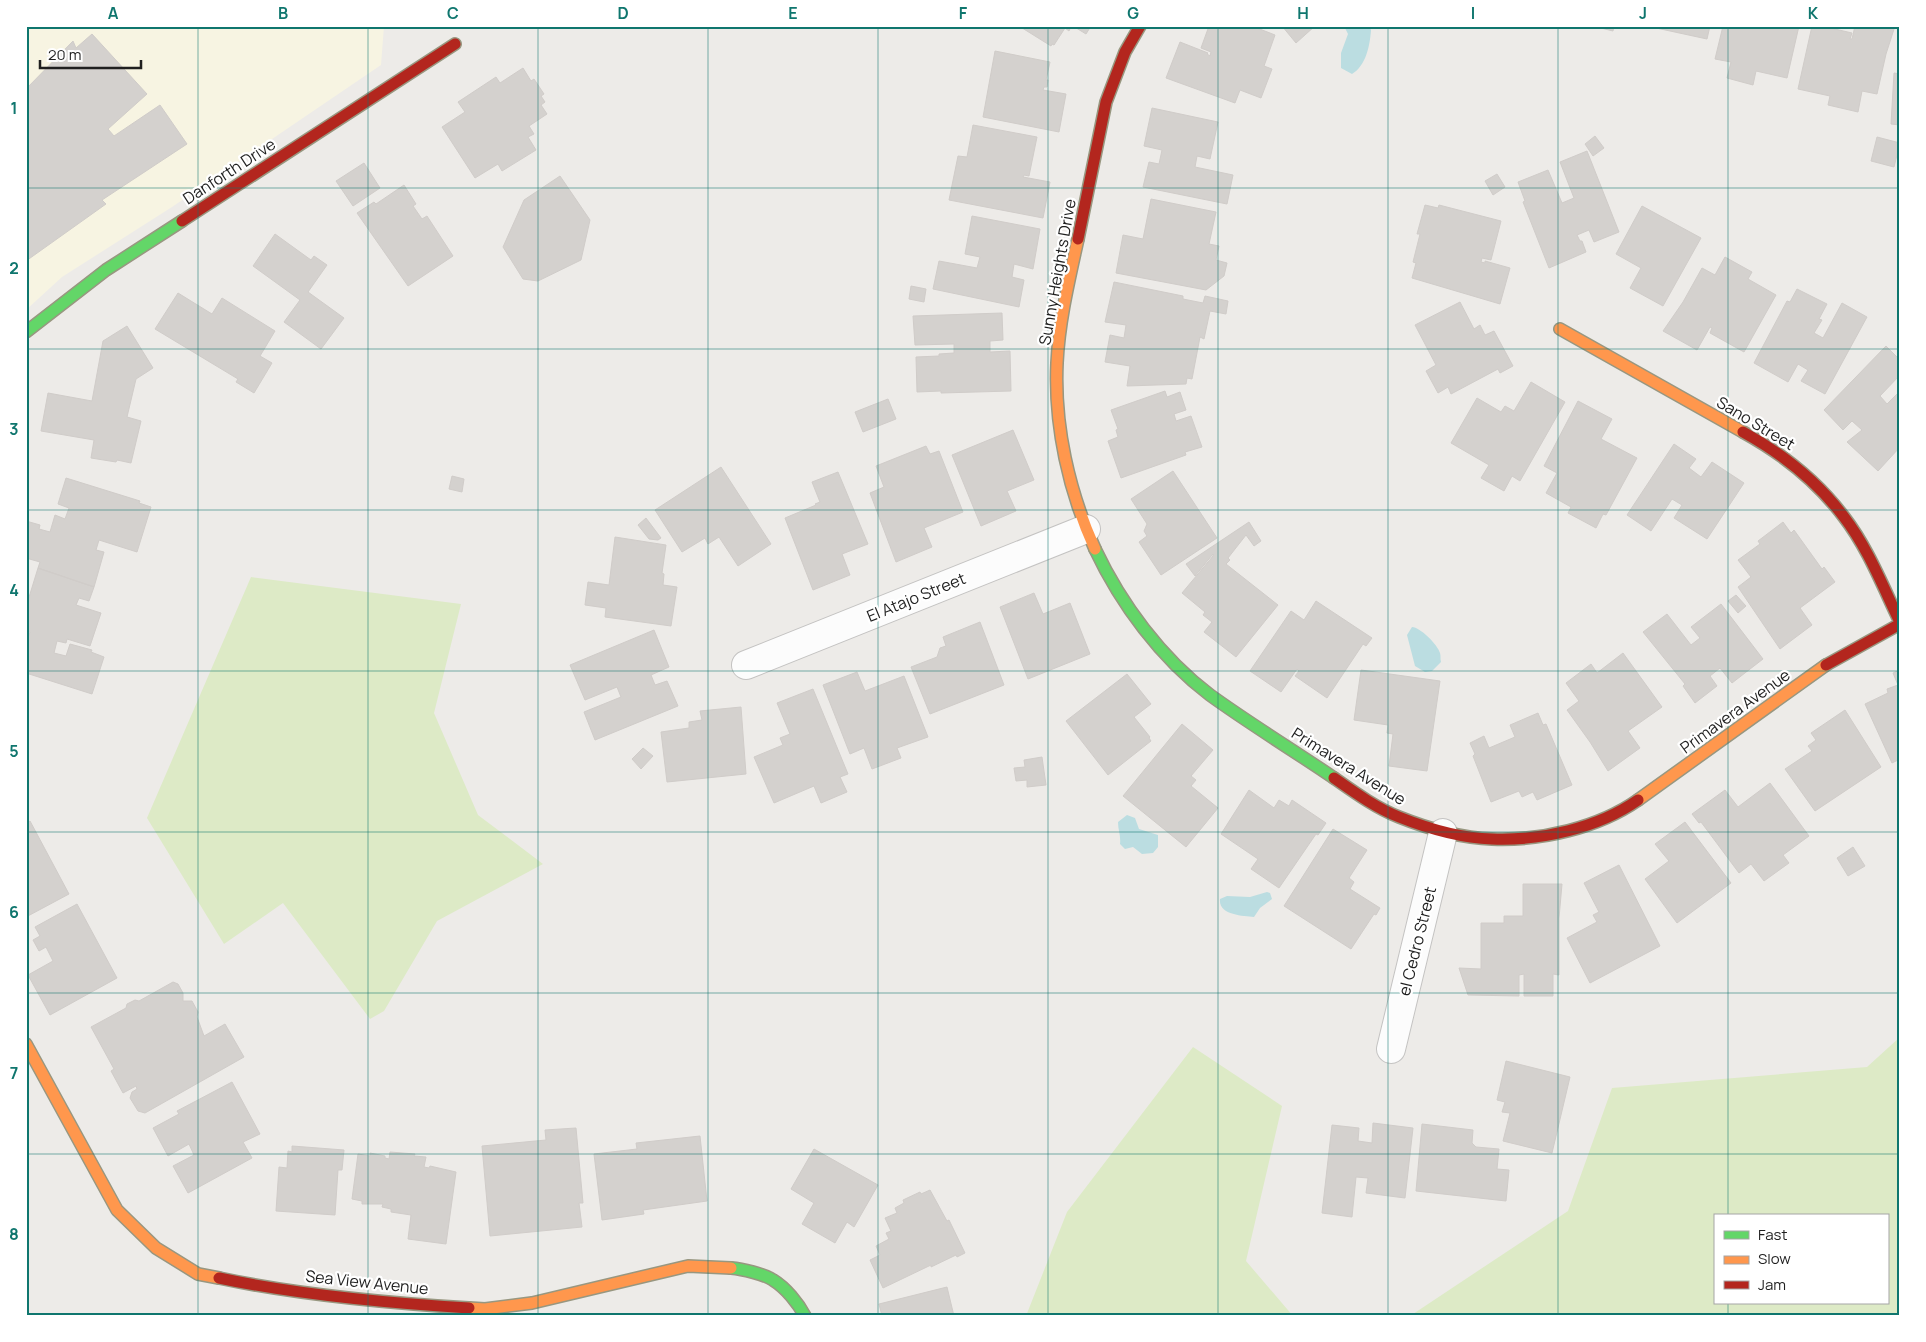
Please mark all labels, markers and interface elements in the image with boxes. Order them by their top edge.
text: A [108,2,119,24]
text: B [278,2,288,24]
text: C [447,2,459,24]
text: D [617,2,629,24]
text: E [788,2,798,24]
text: F [959,2,968,24]
text: G [1127,2,1139,24]
text: H [1297,2,1309,24]
text: I [1471,2,1475,24]
text: J [1639,2,1647,24]
text: K [1808,2,1819,24]
scale bar [40,38,141,70]
text: 20 m [48,44,81,65]
text: 1 [10,97,18,119]
street label: Danforth Drive [178,133,280,209]
street label: Sunny Heights Drive [1033,197,1081,347]
text: 2 [9,257,19,279]
street label: Sano Street [1713,391,1799,455]
text: 3 [9,418,19,440]
street label: El Atajo Street [863,567,969,627]
text: 4 [9,579,19,601]
street label: Primavera Avenue [1676,664,1794,758]
street label: Primavera Avenue [1288,722,1410,810]
text: 5 [9,740,19,762]
street label: el Cedro Street [1393,884,1441,998]
text: 6 [9,901,19,923]
text: 7 [10,1062,18,1084]
legend [1714,1214,1888,1304]
text: 8 [9,1223,19,1245]
text: Fast [1758,1224,1787,1245]
text: Slow [1758,1248,1791,1269]
street label: Sea View Avenue [304,1265,430,1299]
text: Jam [1758,1274,1786,1295]

